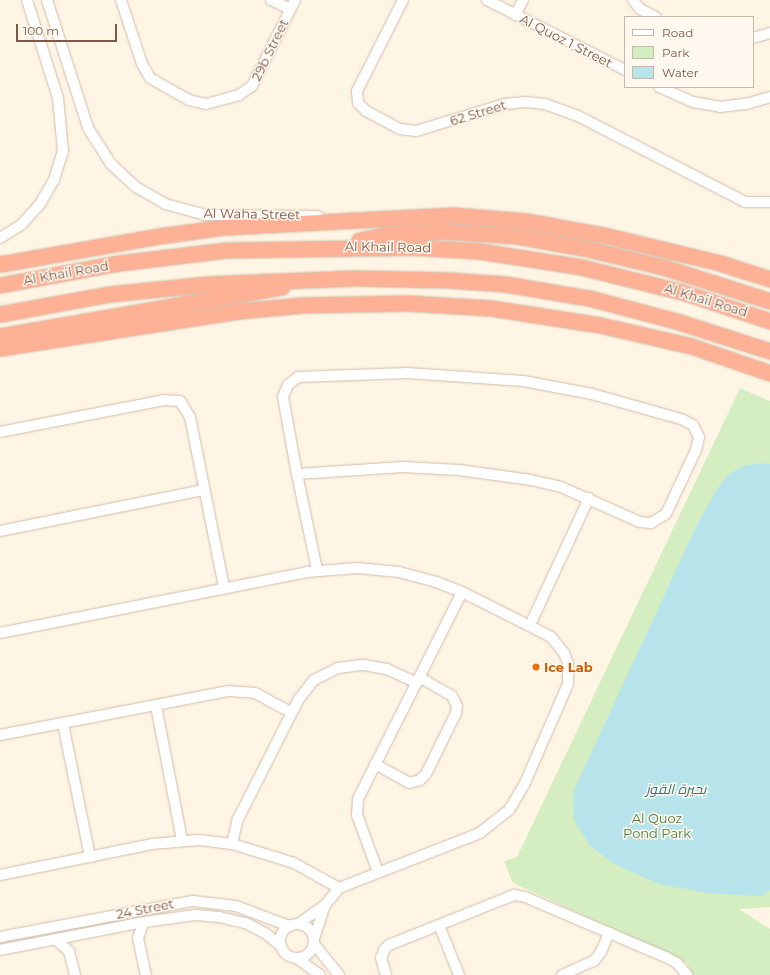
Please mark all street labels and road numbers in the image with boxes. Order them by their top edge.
street label: Al Quoz 1 Street [517,11,615,71]
street label: 29b Street [248,17,292,83]
street label: 62 Street [448,97,508,129]
street label: Al Waha Street [203,205,301,223]
street label: Al Khail Road [345,238,431,256]
street label: Al Khail Road [22,258,110,288]
street label: Al Khail Road [662,280,750,320]
street label: 24 Street [115,896,175,922]

